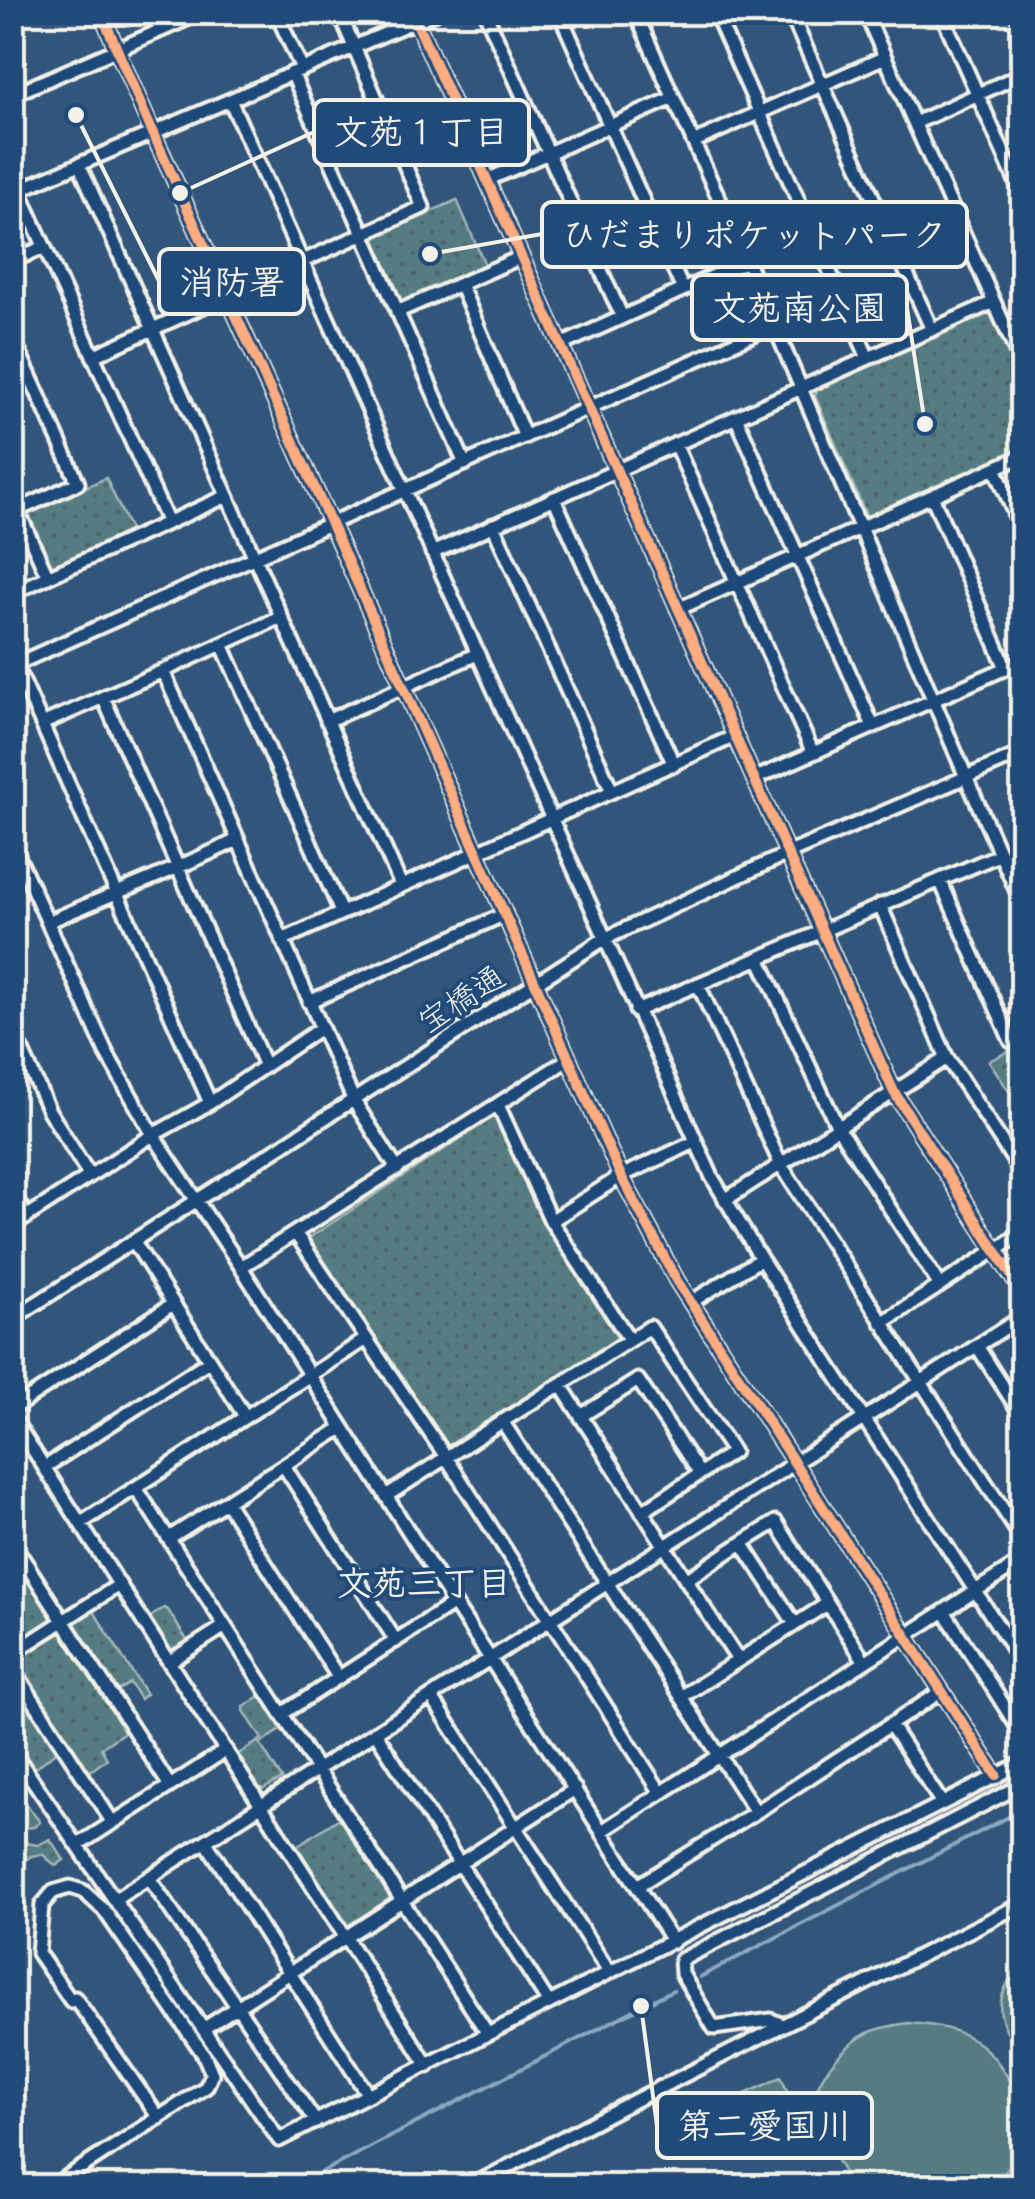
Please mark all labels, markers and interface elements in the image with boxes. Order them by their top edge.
callout: 文苑１丁目 [314,100,529,165]
text: 文苑１丁目 [333,111,509,157]
callout: ひだまりポケットパーク [542,202,967,267]
text: ひだまりポケットパーク [561,214,947,260]
callout: 消防署 [159,249,304,314]
text: 消防署 [179,261,285,307]
callout: 文苑南公園 [692,275,907,340]
text: 文苑南公園 [711,287,887,333]
street label: 宝橋通 [410,957,514,1044]
district label: 文苑三丁目 [336,1562,512,1608]
callout: 第二愛国川 [657,2093,872,2158]
text: 第二愛国川 [677,2105,853,2151]

